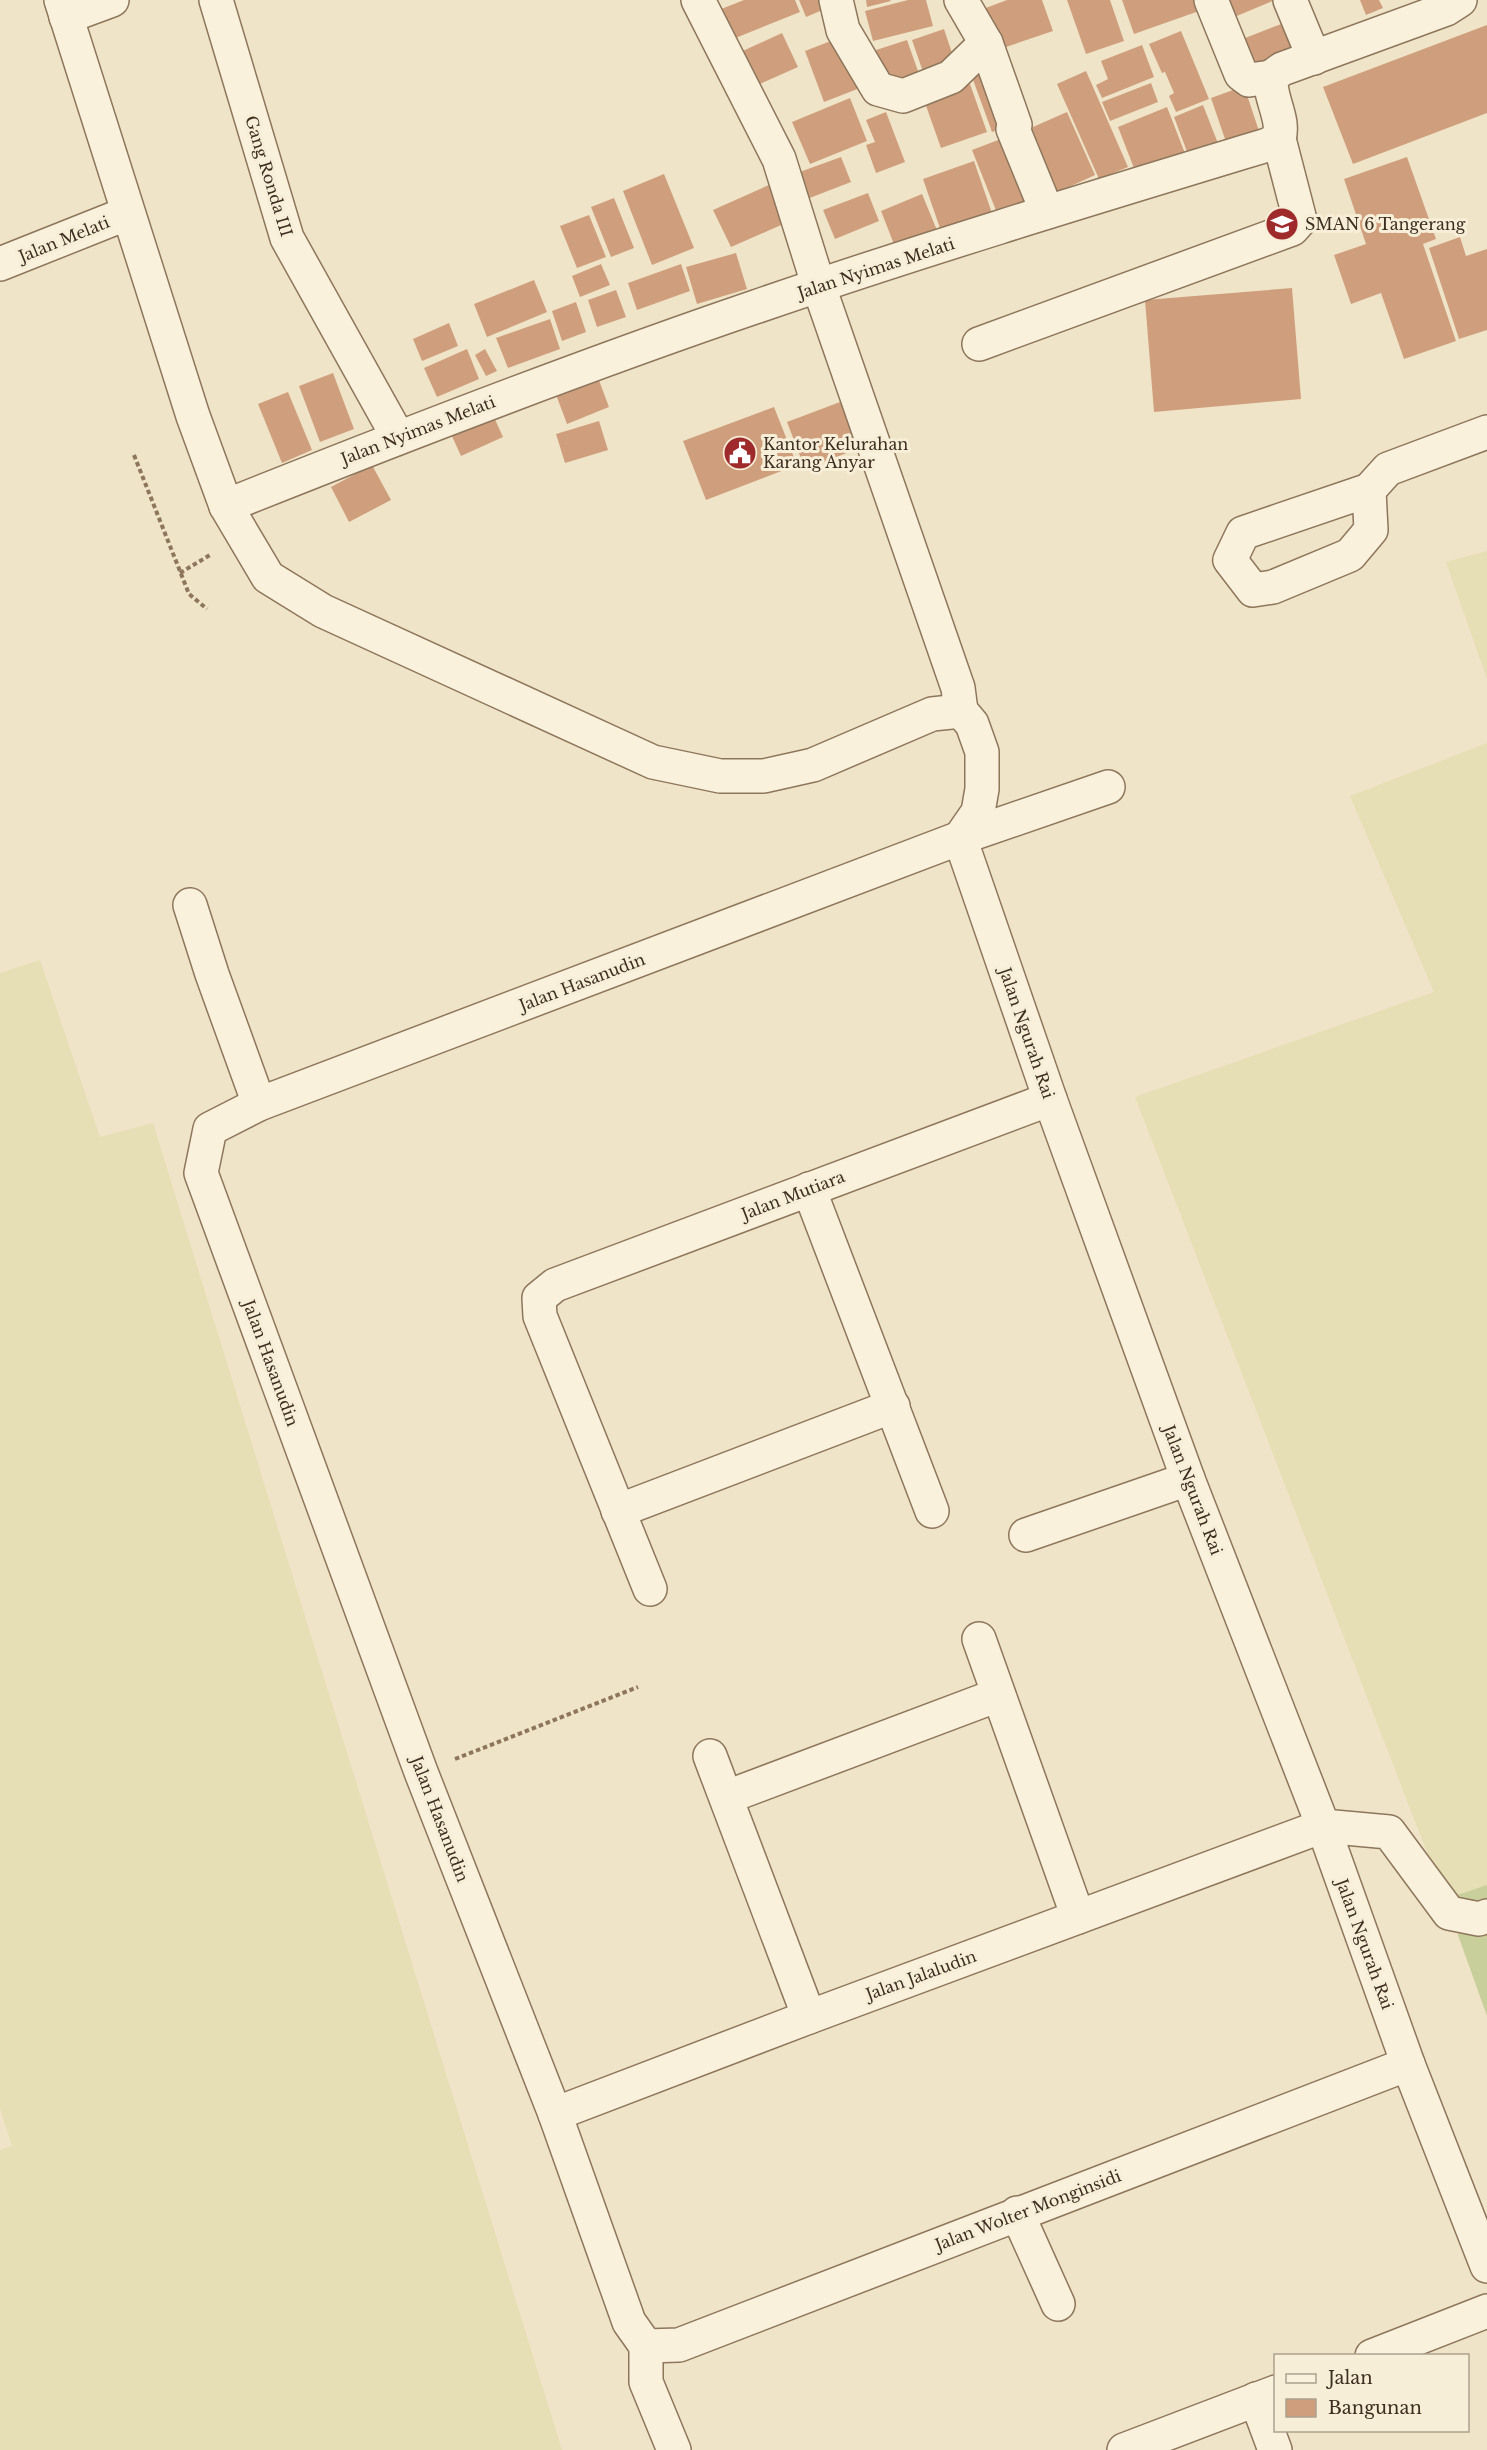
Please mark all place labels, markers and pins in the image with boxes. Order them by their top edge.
school or university icon: SMAN 6 Tangerang [1264,206,1300,242]
place label: SMAN 6 Tangerang [1305,214,1466,234]
place label: Kantor Kelurahan Karang Anyar [763,434,908,472]
public building icon: Kantor Kelurahan Karang Anyar [722,435,758,471]

